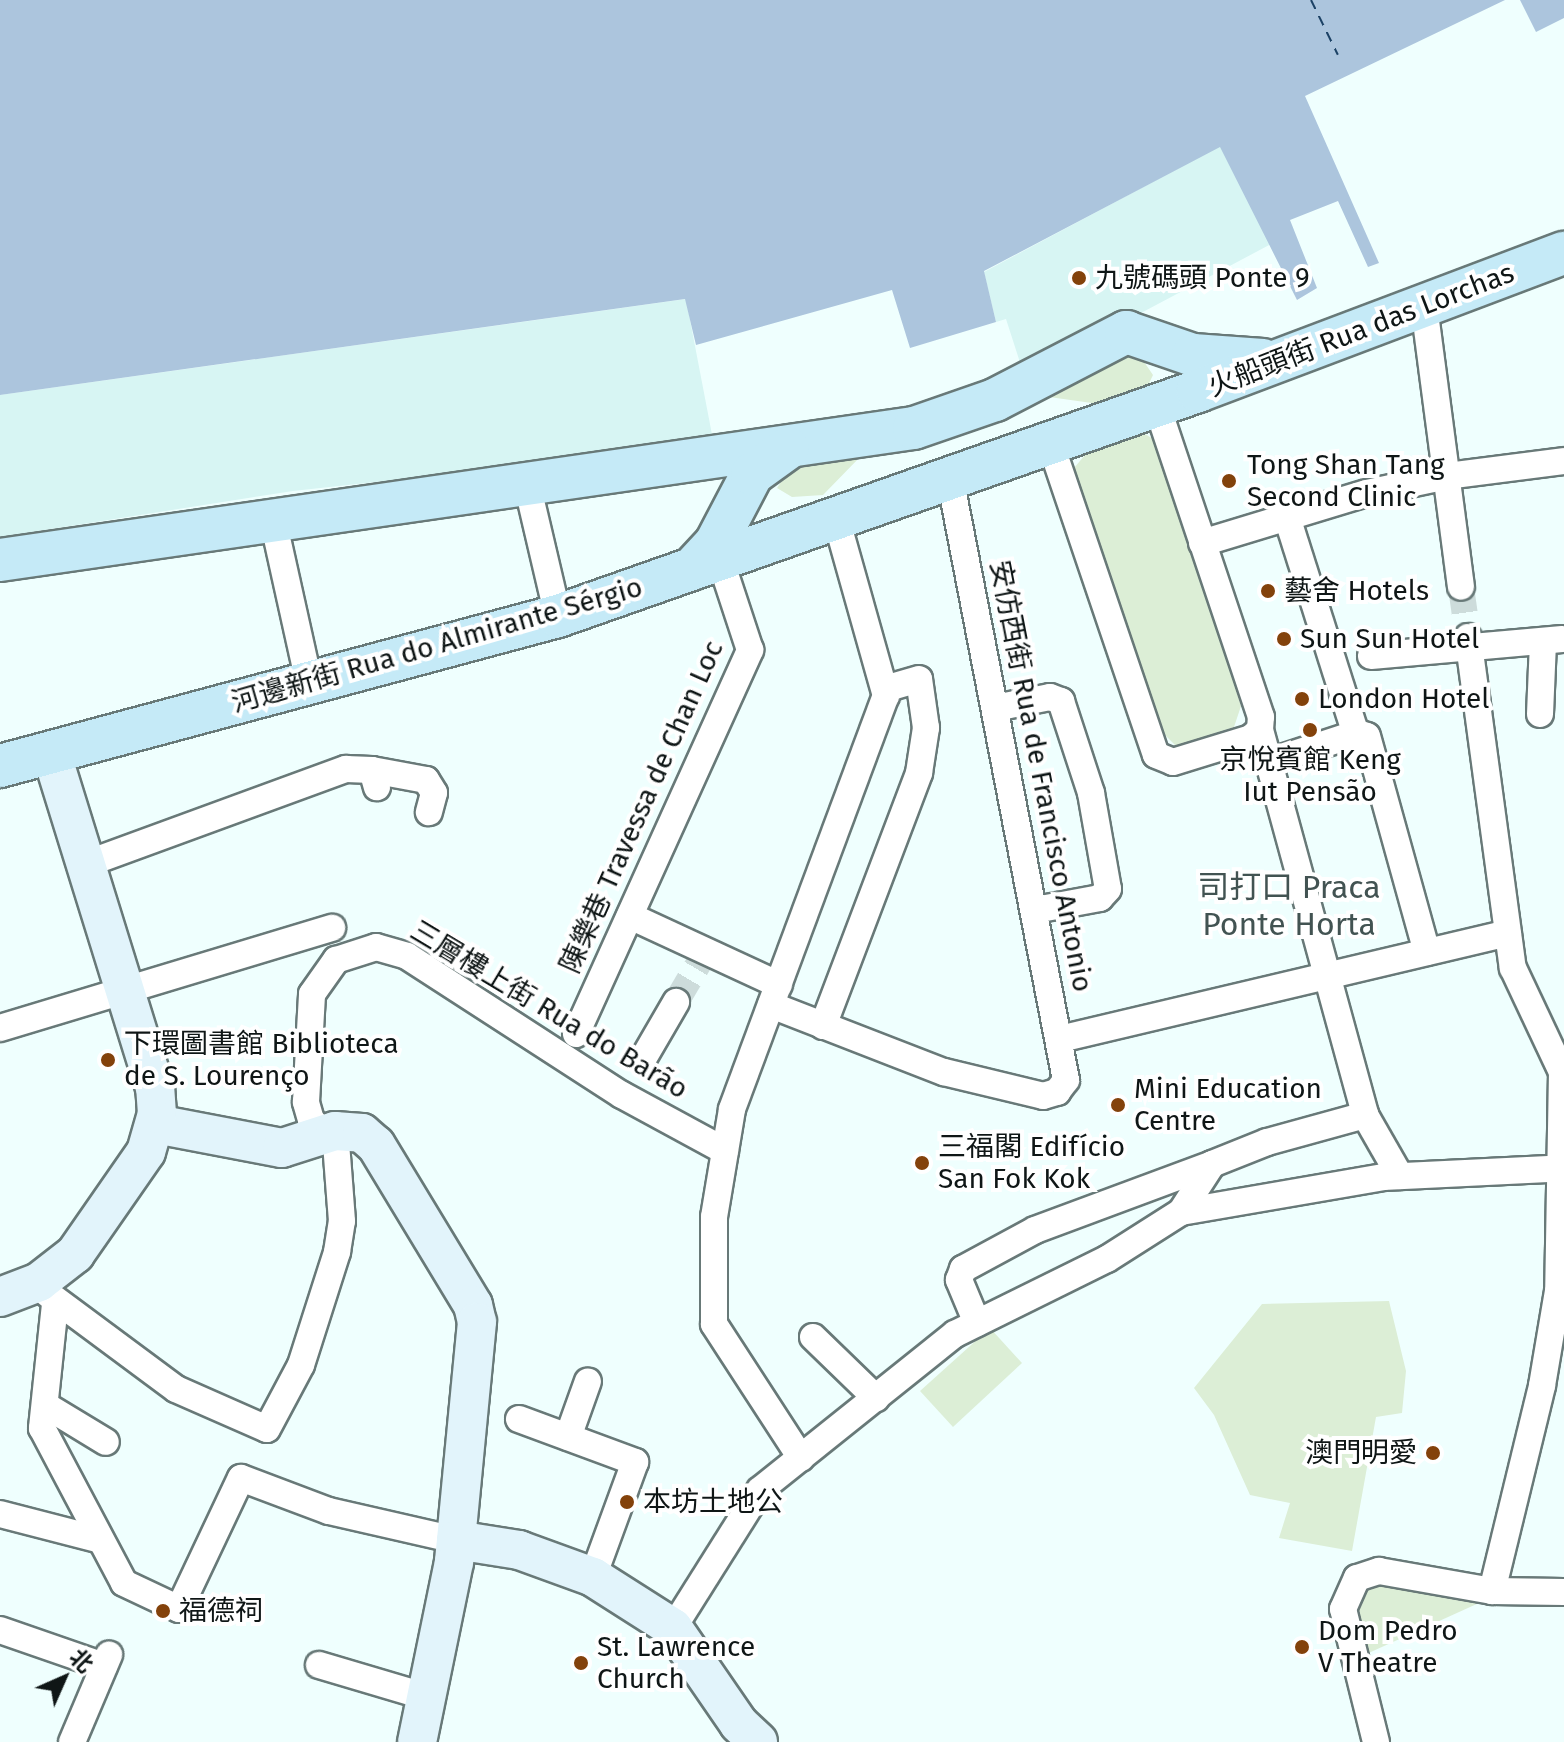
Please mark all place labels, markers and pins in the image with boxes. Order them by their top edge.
place label: 九號碼頭 Ponte 9 [1095,261,1310,295]
marker: 九號碼頭 Ponte 9 [1070,269,1088,287]
place label: Tong Shan Tang Second Clinic [1247,448,1445,514]
marker: Tong Shan Tang Second Clinic [1218,470,1240,492]
place label: 藝舍 Hotels [1284,574,1429,608]
marker: 藝舍 Hotels [1259,582,1277,600]
place label: Sun Sun Hotel [1300,622,1479,656]
marker: Sun Sun Hotel [1275,630,1293,648]
place label: London Hotel [1318,682,1489,716]
marker: London Hotel [1293,690,1311,708]
marker: 京悅賓館 Keng Iut Pensão [1301,721,1319,739]
place label: 京悅賓館 Keng Iut Pensão [1219,743,1401,809]
place label: 下環圖書館 Biblioteca de S. Lourenço [124,1027,399,1093]
marker: 下環圖書館 Biblioteca de S. Lourenço [99,1051,117,1069]
place label: Mini Education Centre [1134,1072,1322,1138]
marker: Mini Education Centre [1109,1096,1127,1114]
place label: 三福閣 Edifício San Fok Kok [938,1130,1125,1196]
marker: 三福閣 Edifício San Fok Kok [913,1154,931,1172]
place label: 澳門明愛 [1305,1436,1417,1470]
marker: 澳門明愛 [1424,1444,1442,1462]
place label: 本坊土地公 [643,1485,783,1519]
marker: 本坊土地公 [618,1493,636,1511]
place label: 福德祠 [179,1594,263,1628]
marker: 福德祠 [154,1602,172,1620]
place label: Dom Pedro V Theatre [1318,1614,1458,1680]
place label: St. Lawrence Church [597,1630,755,1696]
marker: Dom Pedro V Theatre [1293,1638,1311,1656]
marker: St. Lawrence Church [572,1654,590,1672]

